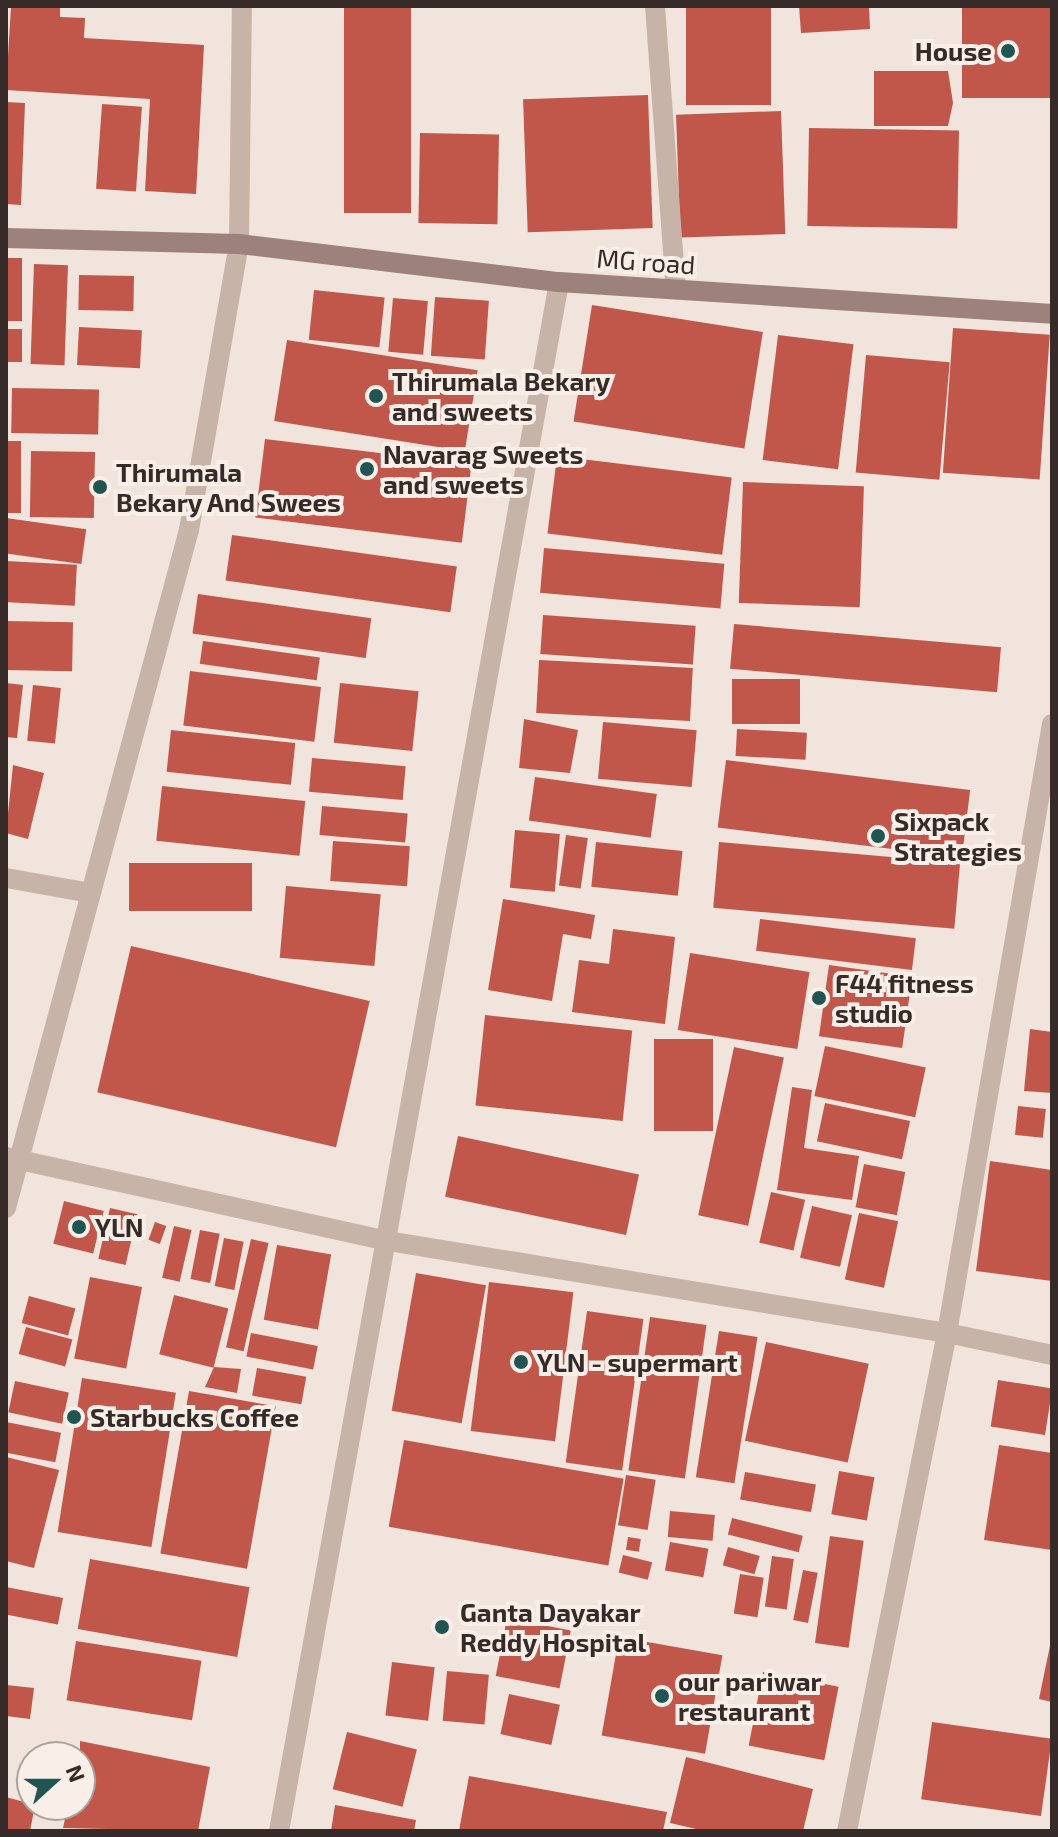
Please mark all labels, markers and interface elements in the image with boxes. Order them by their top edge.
place label: House [915,35,992,67]
marker: House [999,42,1017,60]
street label: MG road [596,242,696,280]
place label: Thirumala Bekary and sweets [392,365,610,426]
marker: Thirumala Bekary and sweets [367,387,385,405]
place label: Navarag Sweets and sweets [383,438,583,500]
place label: Thirumala Bekary And Swees [116,456,342,518]
marker: Navarag Sweets and sweets [358,460,376,478]
marker: Thirumala Bekary And Swees [91,478,109,496]
place label: Sixpack Strategies [894,805,1022,866]
marker: Sixpack Strategies [869,827,887,845]
place label: F44 fitness studio [835,967,974,1028]
marker: F44 fitness studio [810,989,828,1007]
place label: YLN [95,1211,144,1243]
marker: YLN [70,1218,88,1236]
place label: YLN - supermart [537,1346,738,1378]
marker: YLN - supermart [512,1353,530,1371]
place label: Starbucks Coffee [90,1401,299,1433]
marker: Starbucks Coffee [65,1408,83,1426]
place label: Ganta Dayakar Reddy Hospital [460,1596,647,1658]
marker: Ganta Dayakar Reddy Hospital [431,1616,453,1638]
place label: our pariwar restaurant [678,1665,822,1726]
marker: our pariwar restaurant [653,1687,671,1705]
north arrow [16,1741,96,1821]
text: N [62,1761,92,1785]

